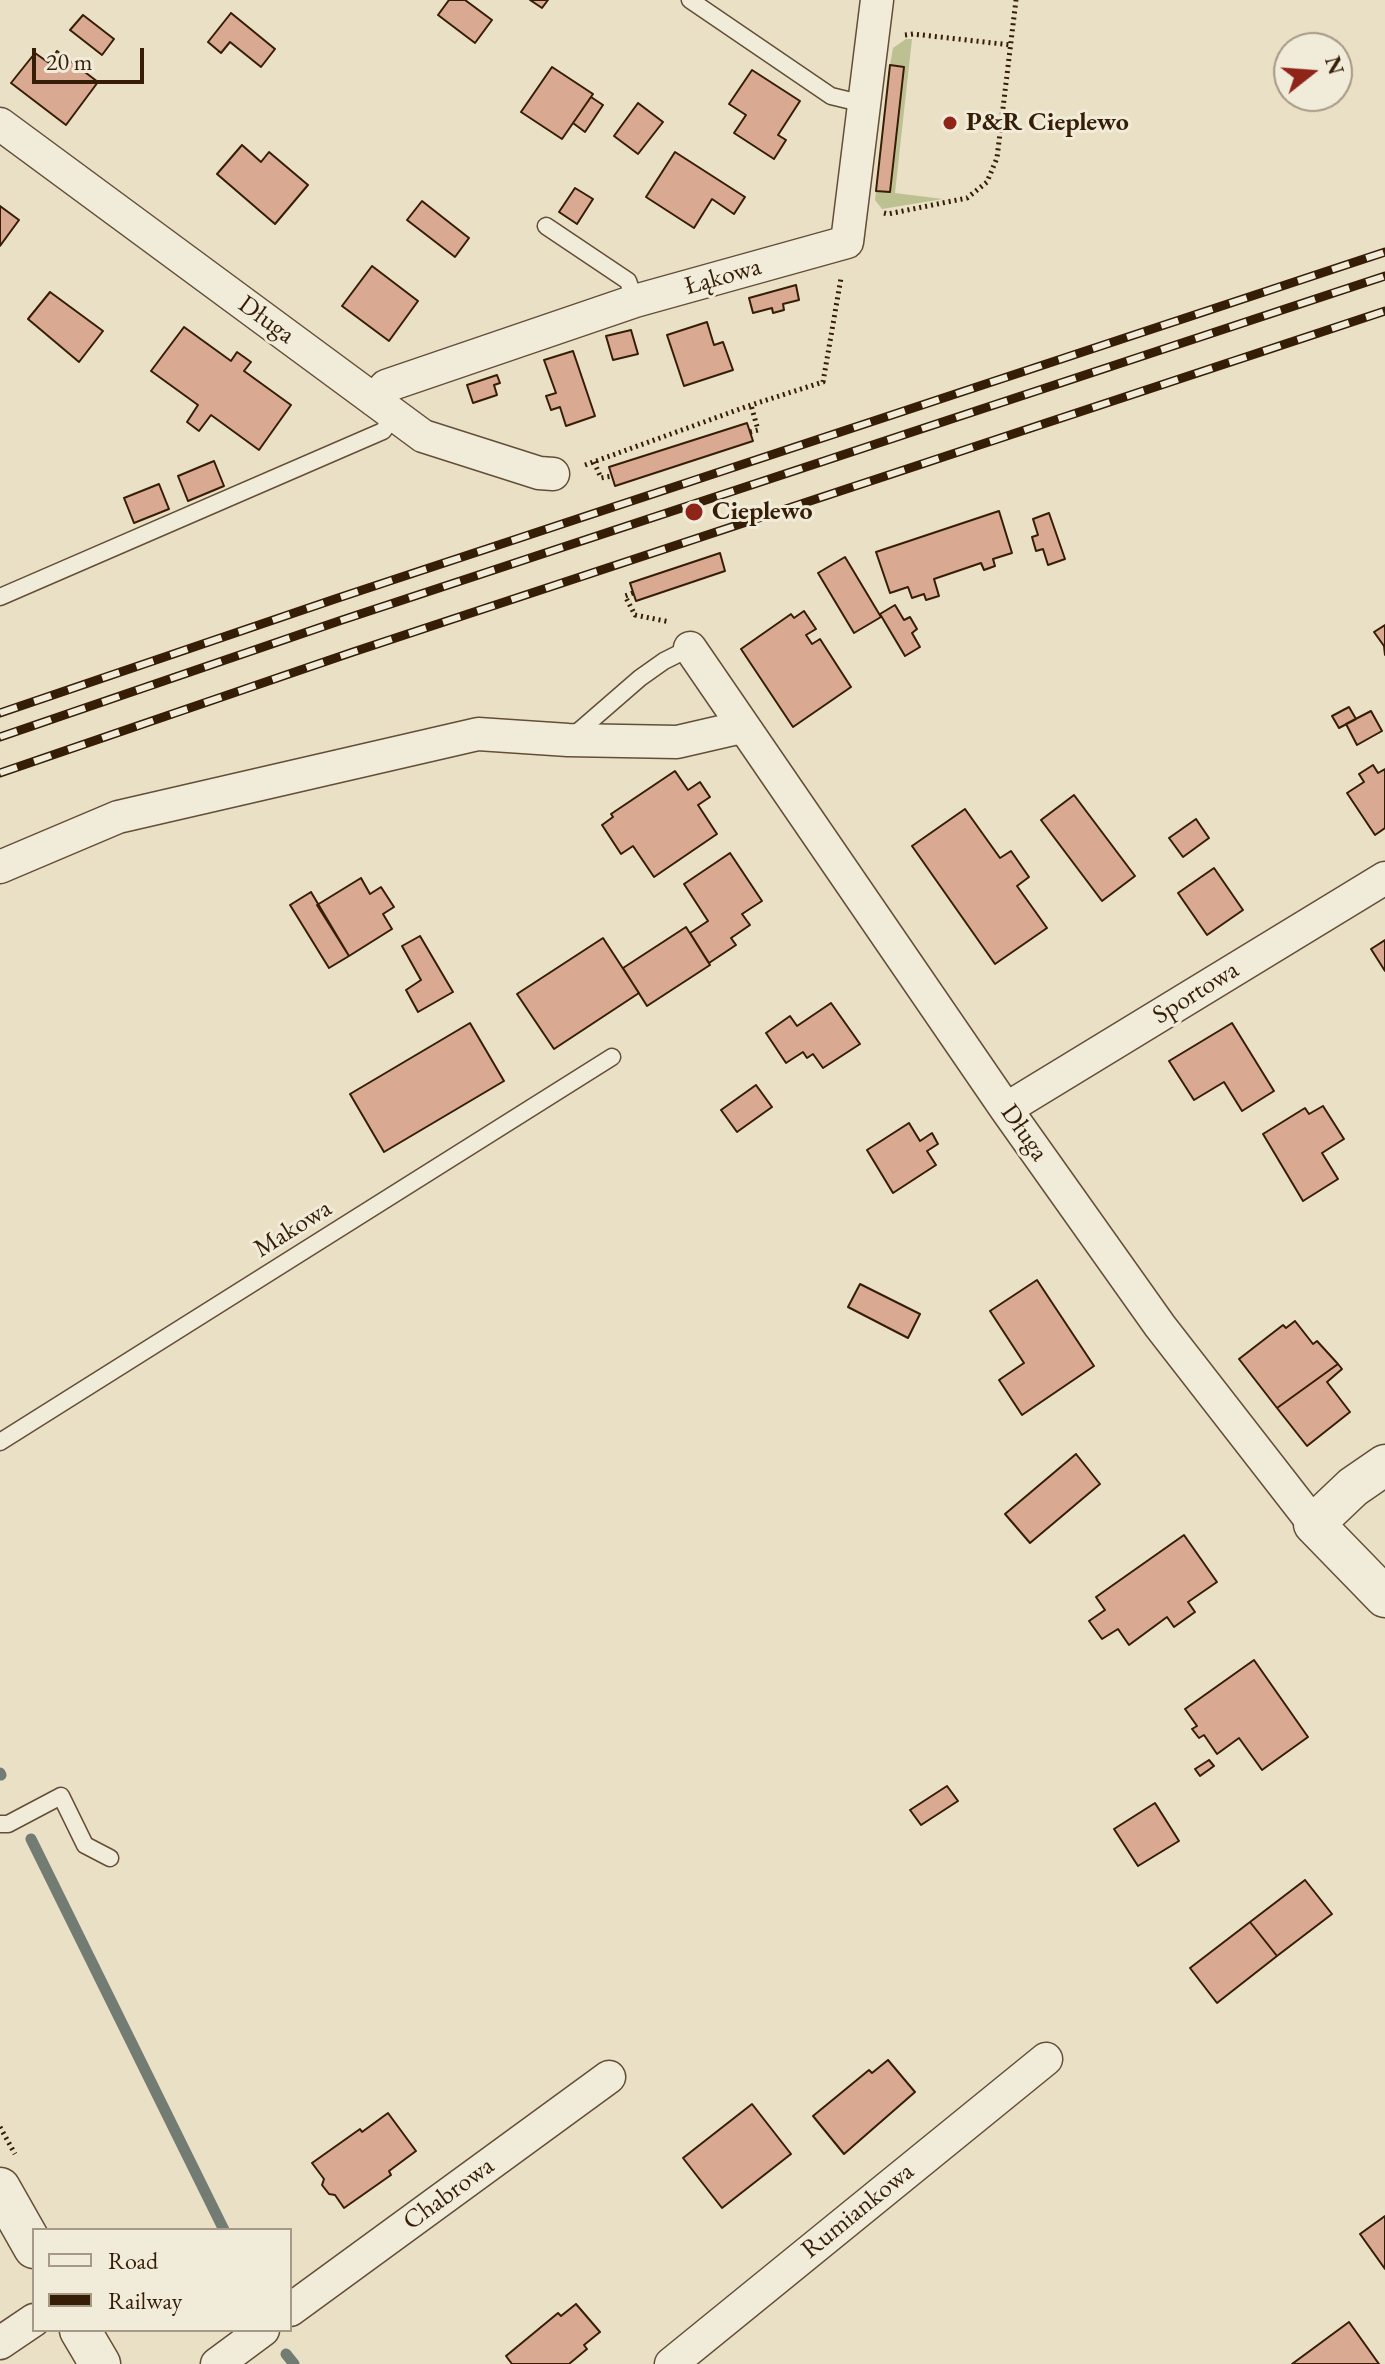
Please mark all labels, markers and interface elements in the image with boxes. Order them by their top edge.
scale bar [36,32,148,82]
north arrow [1273,32,1353,112]
text: 20 m [46,46,93,77]
text: N [1318,53,1351,78]
place label: P&R Cieplewo [966,107,1129,139]
marker: P&R Cieplewo [941,114,959,132]
street label: Łąkowa [681,251,765,303]
street label: Długa [232,289,300,351]
place label: Cieplewo [712,496,813,528]
marker: Cieplewo [683,501,705,523]
street label: Sportowa [1147,954,1245,1032]
street label: Długa [993,1099,1055,1167]
street label: Makowa [248,1193,338,1265]
street label: Chabrowa [398,2151,500,2237]
street label: Rumiankowa [796,2156,920,2266]
legend [32,2228,292,2332]
text: Road [108,2245,158,2276]
text: Railway [108,2285,182,2316]

